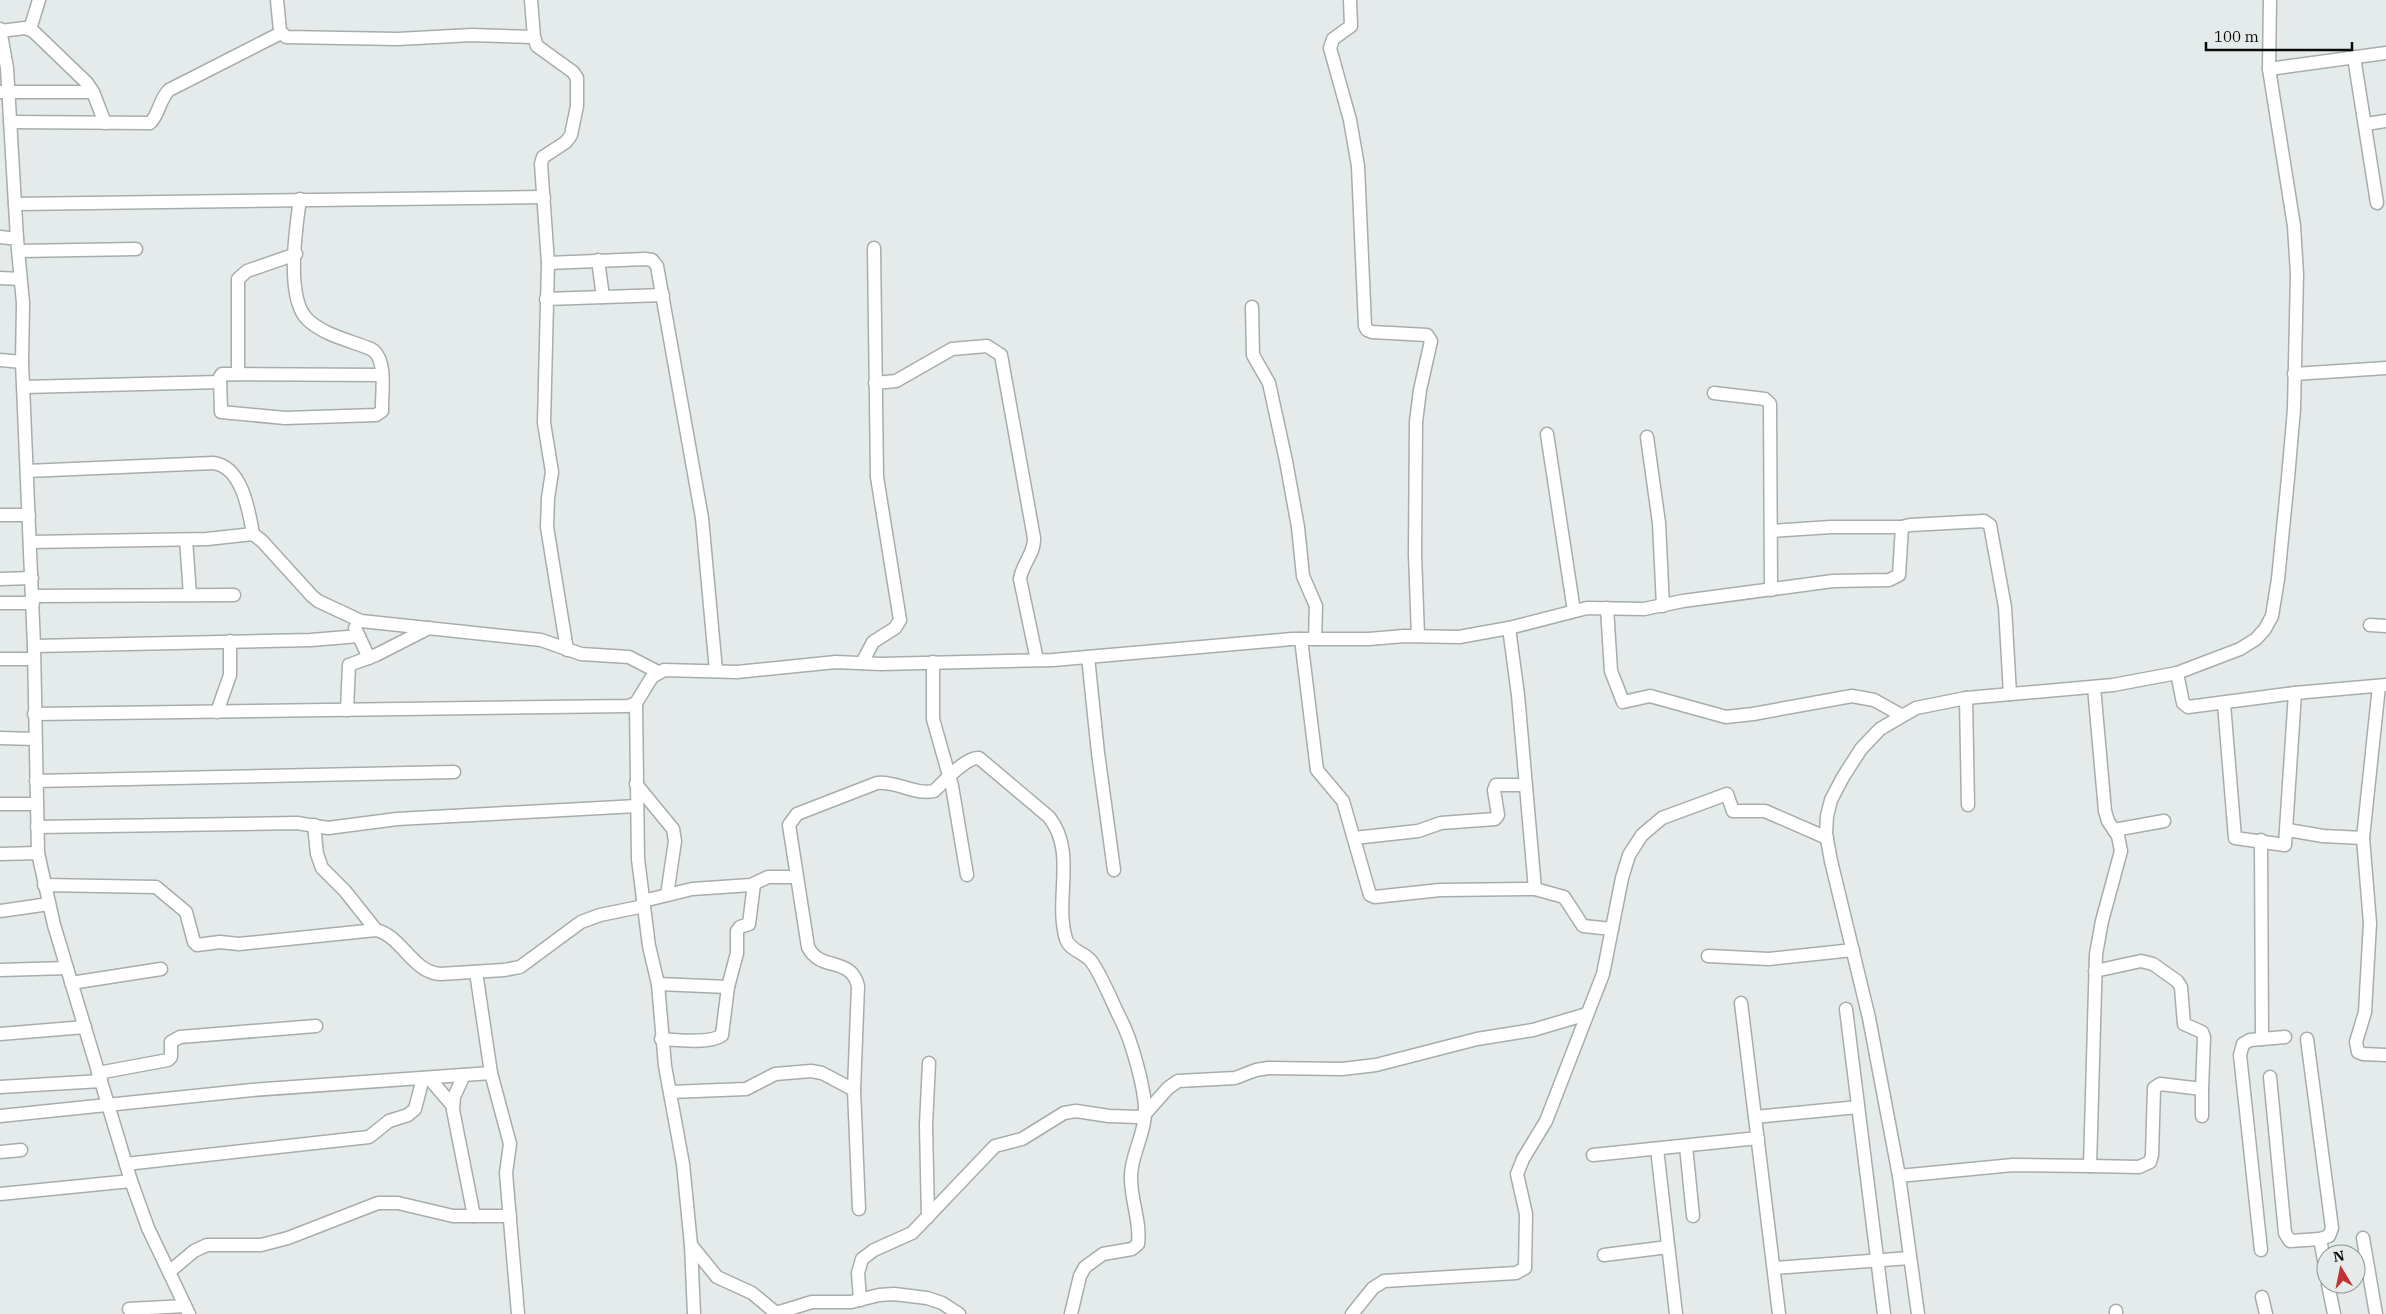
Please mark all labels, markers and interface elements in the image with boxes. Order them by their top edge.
scale bar [2206,20,2352,52]
text: 100 m [2214,27,2259,46]
north arrow [2316,1244,2366,1294]
text: N [2332,1246,2346,1266]

